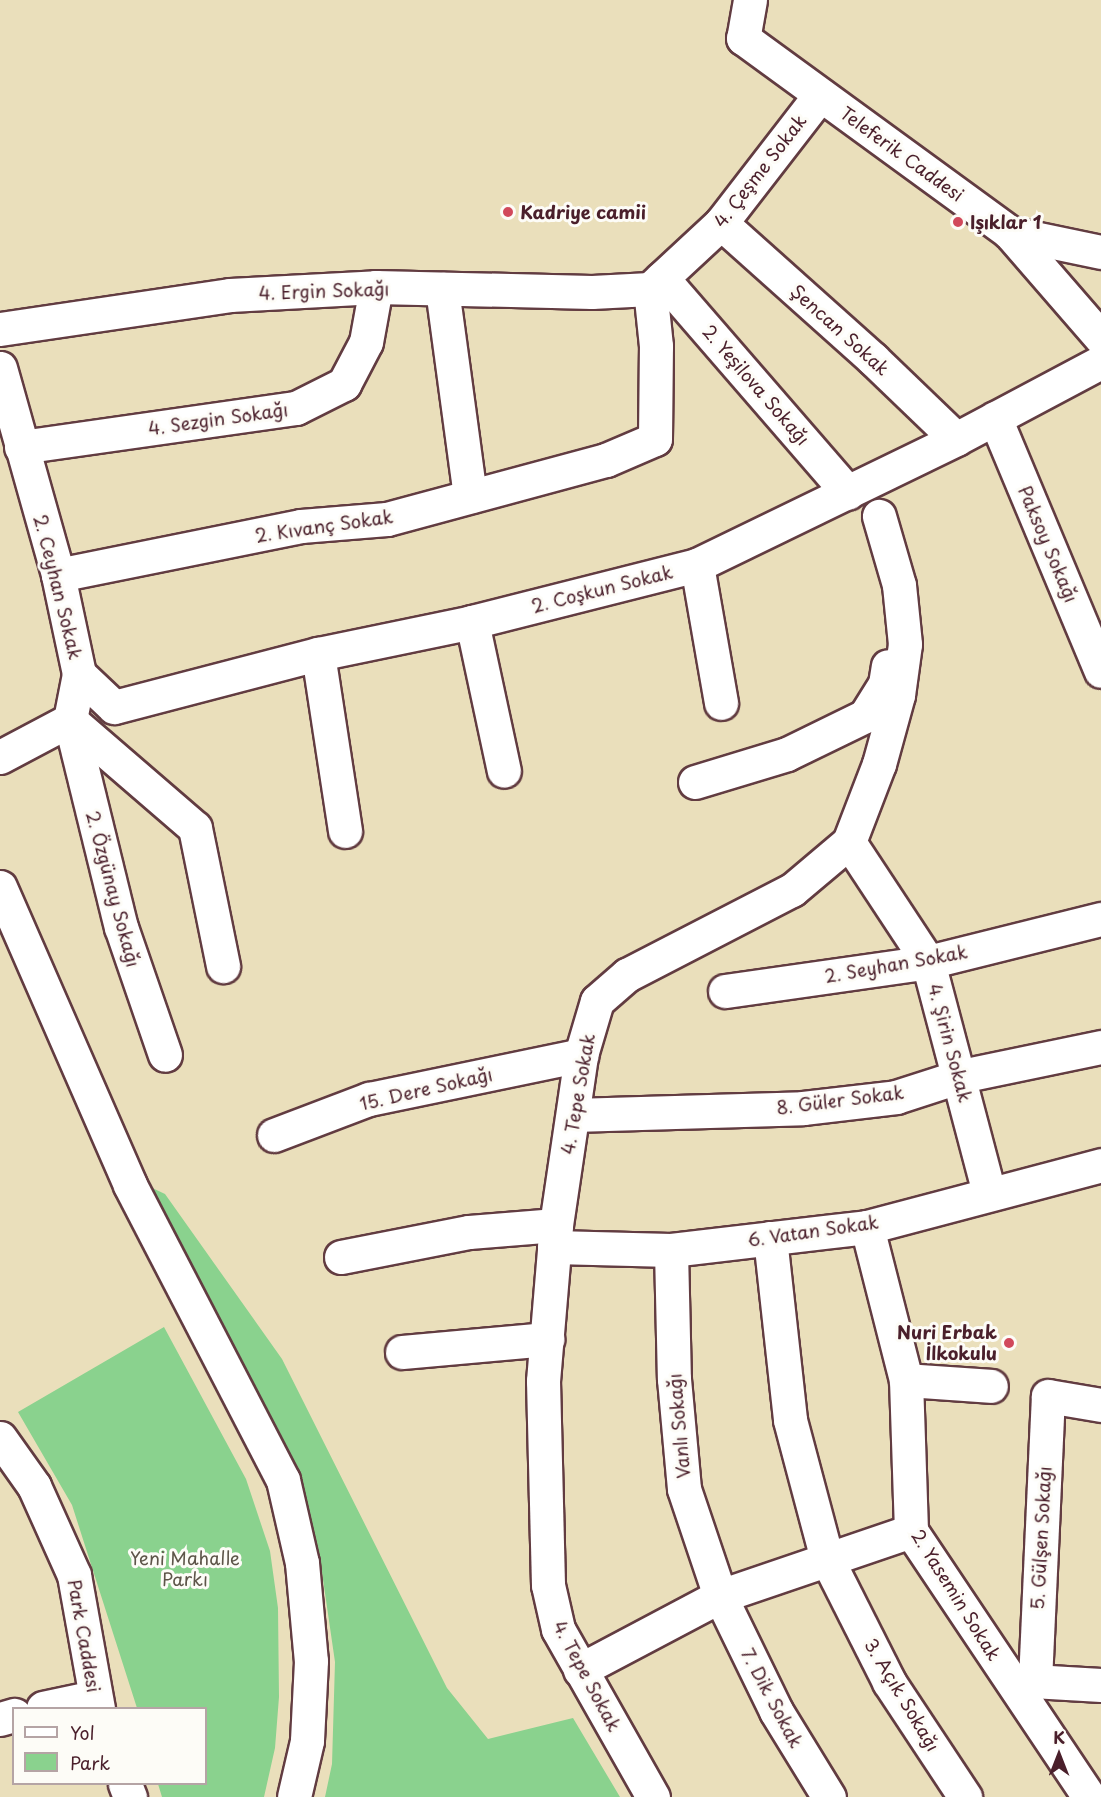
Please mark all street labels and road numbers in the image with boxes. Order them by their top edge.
street label: Teleferik Caddesi [836,102,968,206]
street label: 4. Çeşme Sokak [709,110,811,232]
street label: 4. Ergin Sokağı [258,278,390,304]
street label: Şencan Sokak [787,281,893,379]
street label: 2. Yeşilova Sokağı [697,320,815,450]
street label: 4. Sezgin Sokağı [147,399,289,439]
street label: Paksoy Sokağı [1014,482,1082,606]
street label: 2. Kıvanç Sokak [253,506,395,546]
street label: 2. Ceyhan Sokak [30,513,86,661]
street label: 2. Coşkun Sokak [528,561,676,617]
street label: 2. Özgünay Sokağı [81,807,145,971]
street label: 2. Seyhan Sokak [823,941,969,987]
street label: 4. Şirin Sokak [924,981,976,1105]
street label: 4. Tepe Sokak [557,1032,599,1156]
street label: 15. Dere Sokağı [357,1063,495,1115]
street label: 8. Güler Sokak [774,1081,906,1119]
street label: 6. Vatan Sokak [746,1211,880,1251]
street label: Vanlı Sokağı [664,1372,694,1480]
street label: 5. Gülşen Sokağı [1026,1465,1056,1611]
street label: 2. Yasemin Sokak [906,1525,1006,1665]
street label: Park Caddesi [63,1578,105,1694]
street label: 4. Tepe Sokak [549,1617,625,1735]
street label: 3. Açık Sokağı [860,1636,944,1754]
street label: 7. Dik Sokak [737,1645,807,1751]

